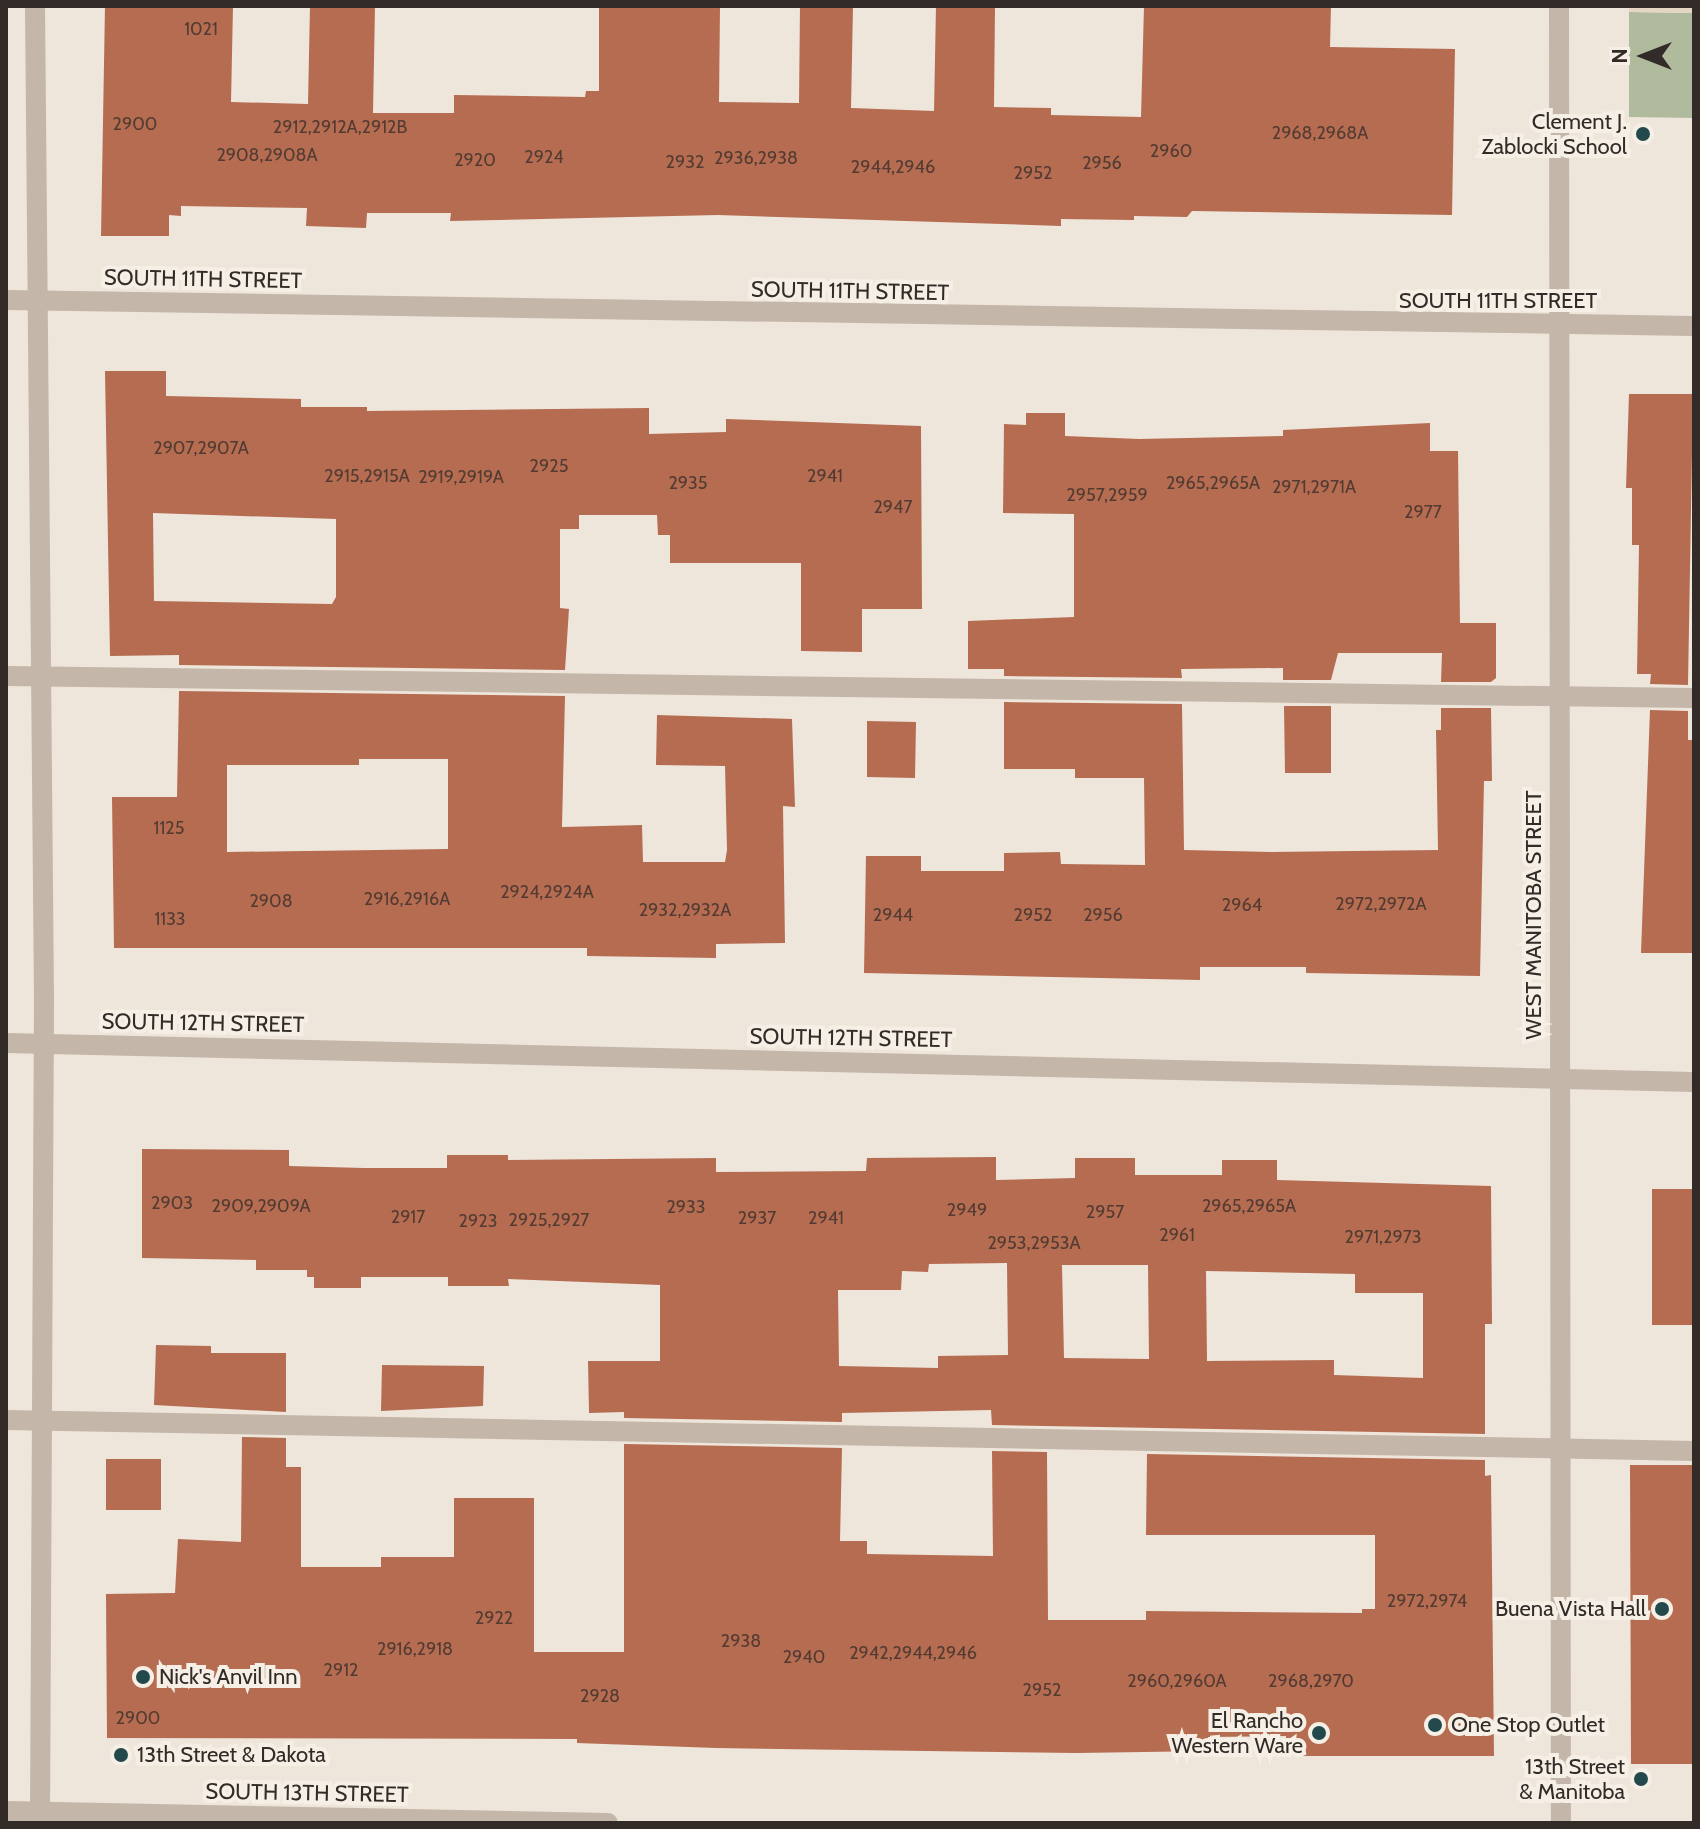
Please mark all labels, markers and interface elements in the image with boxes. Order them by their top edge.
north arrow [1604,16,1684,96]
house number: 1021 [184,18,218,40]
text: N [1606,48,1633,64]
place label: Clement J. Zablocki School [1482,108,1627,160]
house number: 2900 [113,113,157,135]
house number: 2912,2912A,2912B [273,116,407,138]
house number: 2968,2968A [1272,122,1368,144]
marker: Clement J. Zablocki School [1634,125,1652,143]
house number: 2960 [1150,140,1192,162]
house number: 2908,2908A [216,144,318,166]
house number: 2924 [524,146,564,168]
house number: 2936,2938 [714,147,798,169]
house number: 2920 [454,149,496,171]
house number: 2932 [666,151,704,173]
house number: 2956 [1082,152,1122,174]
house number: 2944,2946 [851,156,935,178]
house number: 2952 [1014,162,1052,184]
street label: SOUTH 11TH STREET [104,264,302,294]
street label: SOUTH 11TH STREET [751,276,949,306]
street label: SOUTH 11TH STREET [1399,288,1597,314]
house number: 2907,2907A [153,437,249,459]
house number: 2925 [530,455,568,477]
house number: 2915,2915A [324,465,410,487]
house number: 2941 [807,465,843,487]
house number: 2919,2919A [418,466,504,488]
house number: 2935 [668,472,708,494]
house number: 2965,2965A [1166,472,1260,494]
house number: 2971,2971A [1272,476,1356,498]
house number: 2957,2959 [1066,484,1148,506]
house number: 2947 [873,496,913,518]
house number: 2977 [1404,501,1442,523]
street label: WEST MANITOBA STREET [1521,791,1547,1039]
house number: 1125 [154,817,184,839]
house number: 2924,2924A [500,881,594,903]
house number: 2916,2916A [364,888,450,910]
house number: 2908 [249,890,293,912]
house number: 2972,2972A [1335,893,1427,915]
house number: 2964 [1222,894,1262,916]
house number: 2932,2932A [639,899,731,921]
house number: 2944 [873,904,913,926]
house number: 2952 [1014,904,1052,926]
house number: 2956 [1083,904,1123,926]
house number: 1133 [154,908,186,930]
street label: SOUTH 12TH STREET [101,1008,305,1038]
street label: SOUTH 12TH STREET [749,1023,953,1053]
house number: 2903 [151,1192,193,1214]
house number: 2909,2909A [211,1195,311,1217]
house number: 2965,2965A [1202,1195,1296,1217]
house number: 2933 [666,1196,706,1218]
house number: 2949 [947,1199,987,1221]
house number: 2957 [1086,1201,1124,1223]
house number: 2917 [391,1206,425,1228]
house number: 2937 [738,1207,776,1229]
house number: 2941 [808,1207,844,1229]
house number: 2925,2927 [509,1209,589,1231]
house number: 2923 [459,1210,497,1232]
house number: 2961 [1159,1224,1195,1246]
house number: 2971,2973 [1345,1226,1421,1248]
house number: 2953,2953A [987,1232,1081,1254]
house number: 2972,2974 [1387,1590,1467,1612]
place label: Buena Vista Hall [1495,1596,1646,1622]
marker: Buena Vista Hall [1653,1600,1671,1618]
house number: 2922 [475,1607,513,1629]
house number: 2938 [721,1630,761,1652]
house number: 2916,2918 [377,1638,453,1660]
house number: 2942,2944,2946 [849,1642,977,1664]
house number: 2940 [783,1646,825,1668]
house number: 2912 [324,1659,358,1681]
place label: Nick's Anvil Inn [159,1664,298,1690]
marker: Nick's Anvil Inn [134,1668,152,1686]
house number: 2960,2960A [1127,1670,1227,1692]
house number: 2968,2970 [1268,1670,1354,1692]
house number: 2952 [1023,1679,1061,1701]
house number: 2928 [580,1685,620,1707]
house number: 2900 [116,1707,160,1729]
place label: El Rancho Western Ware [1171,1707,1303,1758]
place label: One Stop Outlet [1451,1712,1605,1738]
marker: One Stop Outlet [1426,1716,1444,1734]
marker: El Rancho Western Ware [1310,1724,1328,1742]
place label: 13th Street & Dakota [137,1742,326,1768]
marker: 13th Street & Dakota [112,1746,130,1764]
place label: 13th Street & Manitoba [1519,1753,1625,1804]
marker: 13th Street & Manitoba [1632,1770,1650,1788]
street label: SOUTH 13TH STREET [205,1778,409,1808]

